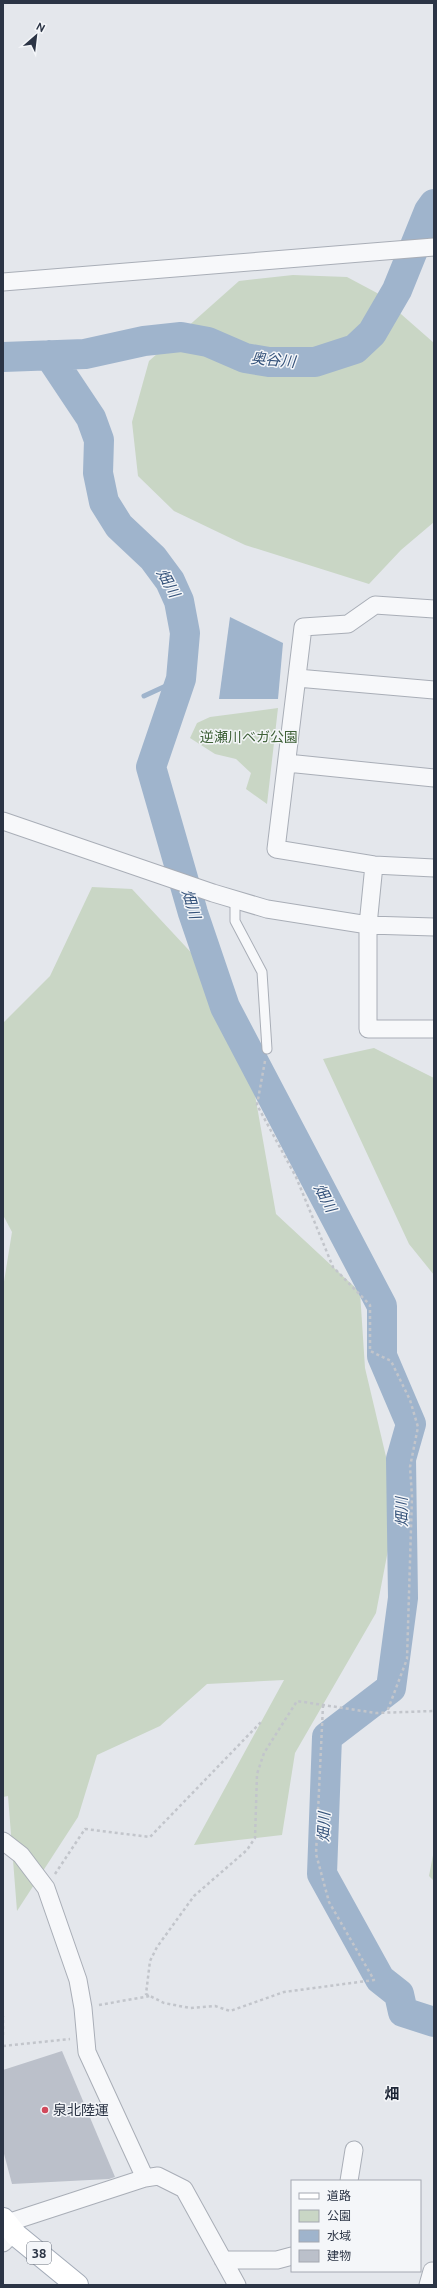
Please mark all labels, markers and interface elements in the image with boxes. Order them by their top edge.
north arrow [16,16,56,56]
text: N [34,20,47,34]
water label: 奥谷川 [250,349,298,370]
water label: 畑川 [154,566,184,602]
park label: 逆瀬川ベガ公園 [200,729,298,745]
water label: 畑川 [179,887,205,923]
water label: 畑川 [311,1181,341,1217]
water label: 畑川 [393,1495,410,1527]
water label: 畑川 [314,1810,333,1842]
district label: 畑 [384,2085,400,2102]
place label: 泉北陸運 [53,2102,109,2118]
marker: 泉北陸運 [40,2105,50,2115]
legend [291,2180,421,2272]
text: 道路 [327,2189,351,2202]
text: 公園 [327,2209,351,2222]
text: 水域 [327,2229,351,2242]
road number: 38 [27,2242,51,2264]
text: 建物 [327,2249,351,2262]

